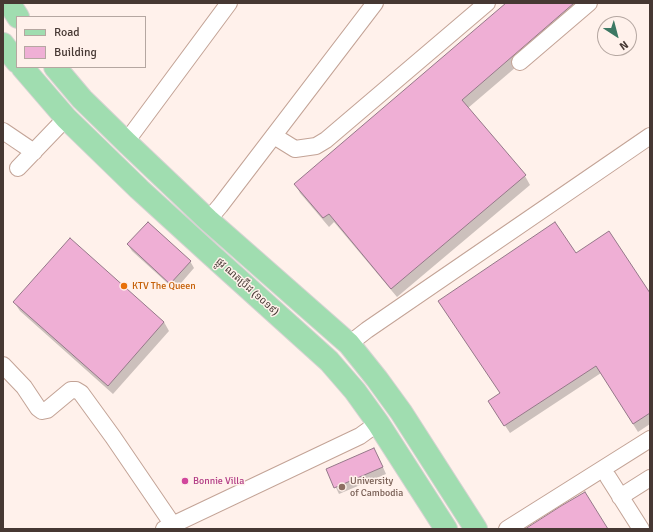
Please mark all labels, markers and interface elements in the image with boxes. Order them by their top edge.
legend [16,16,146,68]
north arrow [597,16,637,56]
text: Road [54,25,80,40]
text: N [617,38,631,53]
text: Building [54,45,97,60]
street label: ផ្លូវ ណតប្រ៊ីដ (១០១៩) [213,256,281,318]
place label: KTV The Queen [132,280,196,292]
marker: KTV The Queen [119,281,129,291]
place label: Bonnie Villa [193,475,244,487]
place label: University of Cambodia [350,475,403,498]
marker: Bonnie Villa [180,476,190,486]
marker: University of Cambodia [337,482,347,492]

